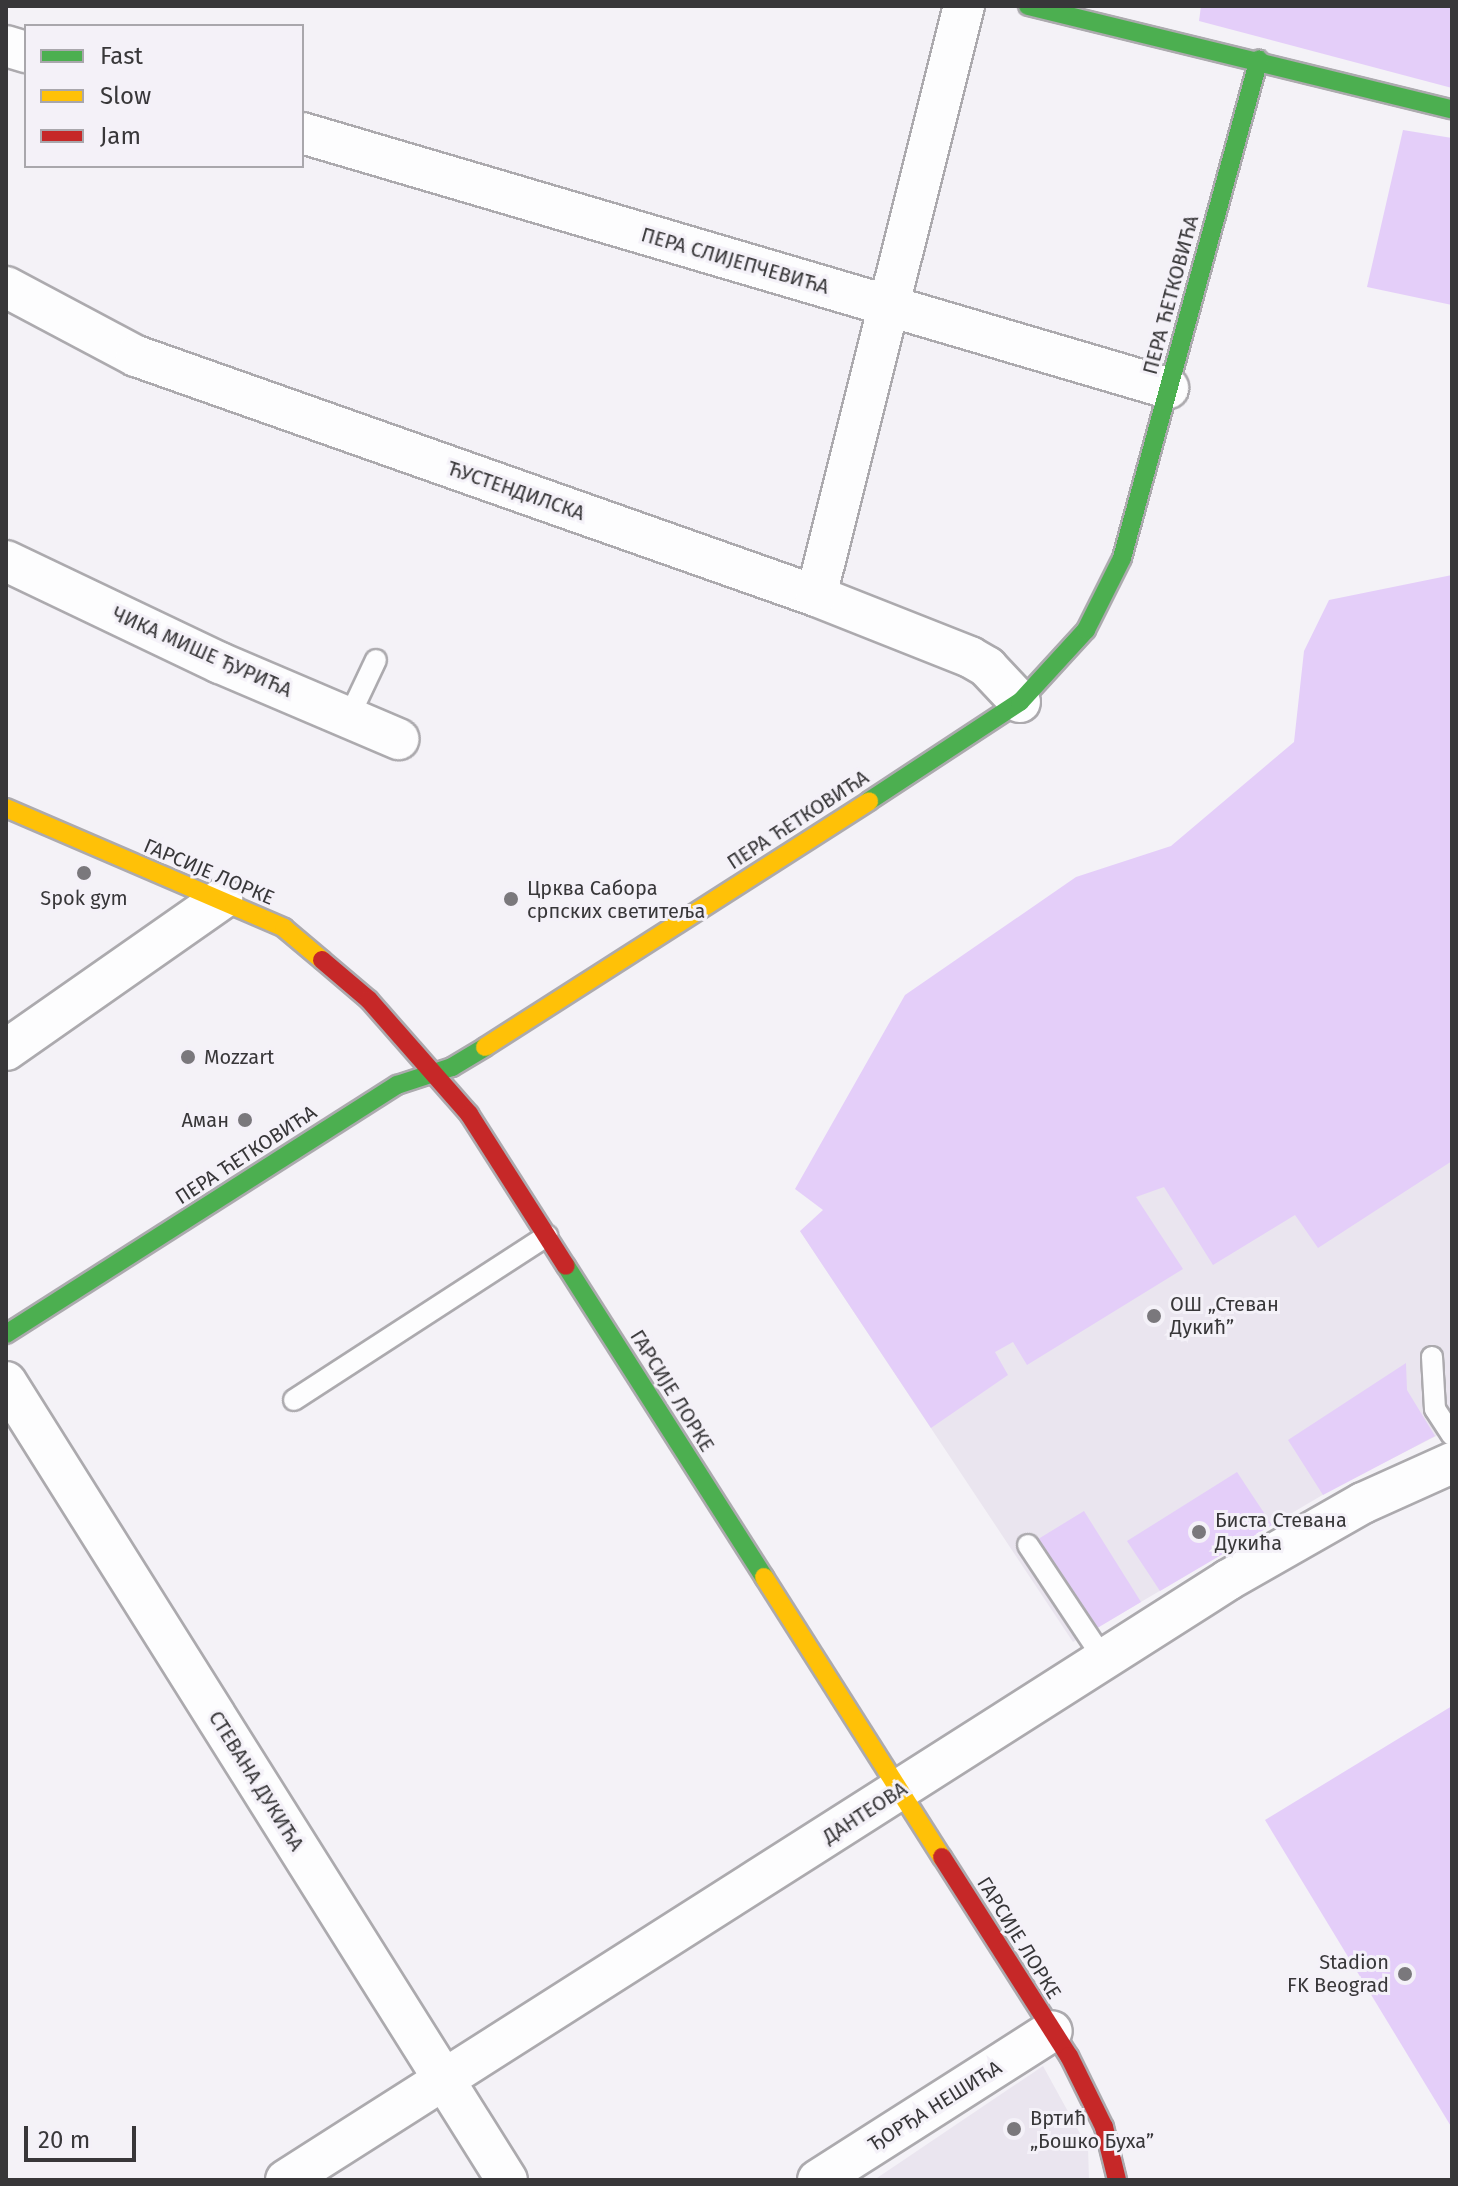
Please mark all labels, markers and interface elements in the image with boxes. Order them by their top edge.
legend [24,24,304,168]
text: Fast [100,42,143,70]
text: Slow [100,82,151,110]
text: Jam [100,122,141,150]
street label: ПЕРА ЋЕТКОВИЋА [1138,213,1204,377]
street label: ПЕРА СЛИЈЕПЧЕВИЋА [638,223,832,299]
street label: ЋУСТЕНДИЛСКА [444,456,588,526]
street label: ЧИКА МИШЕ ЂУРИЋА [109,602,295,702]
street label: ПЕРА ЋЕТКОВИЋА [723,765,873,875]
street label: ГАРСИЈЕ ЛОРКЕ [140,834,278,910]
marker: Spok gym [75,864,93,882]
place label: Црква Сабора српских светитеља [527,876,705,923]
place label: Spok gym [40,886,128,910]
marker: Црква Сабора српских светитеља [502,890,520,908]
place label: Mozzart [204,1045,274,1069]
marker: Mozzart [179,1048,197,1066]
street label: ПЕРА ЋЕТКОВИЋА [171,1100,321,1210]
place label: Аман [181,1108,229,1132]
marker: Аман [236,1111,254,1129]
place label: ОШ „Стеван Дукић” [1170,1292,1279,1339]
marker: ОШ „Стеван Дукић” [1145,1307,1163,1325]
street label: ГАРСИЈЕ ЛОРКЕ [625,1326,719,1456]
place label: Биста Стевана Дукића [1215,1508,1347,1555]
marker: Биста Стевана Дукића [1190,1523,1208,1541]
street label: СТЕВАНА ДУКИЋА [203,1707,309,1855]
street label: ДАНТЕОВА [818,1777,912,1849]
street label: ГАРСИЈЕ ЛОРКЕ [972,1873,1066,2003]
place label: Stadion FK Beograd [1287,1950,1389,1997]
marker: Stadion FK Beograd [1396,1965,1414,1983]
street label: ЂОРЂА НЕШИЋА [864,2055,1006,2157]
place label: Вртић „Бошко Буха” [1030,2106,1154,2153]
scale bar [28,2110,140,2160]
marker: Вртић „Бошко Буха” [1005,2120,1023,2138]
text: 20 m [38,2126,90,2154]

